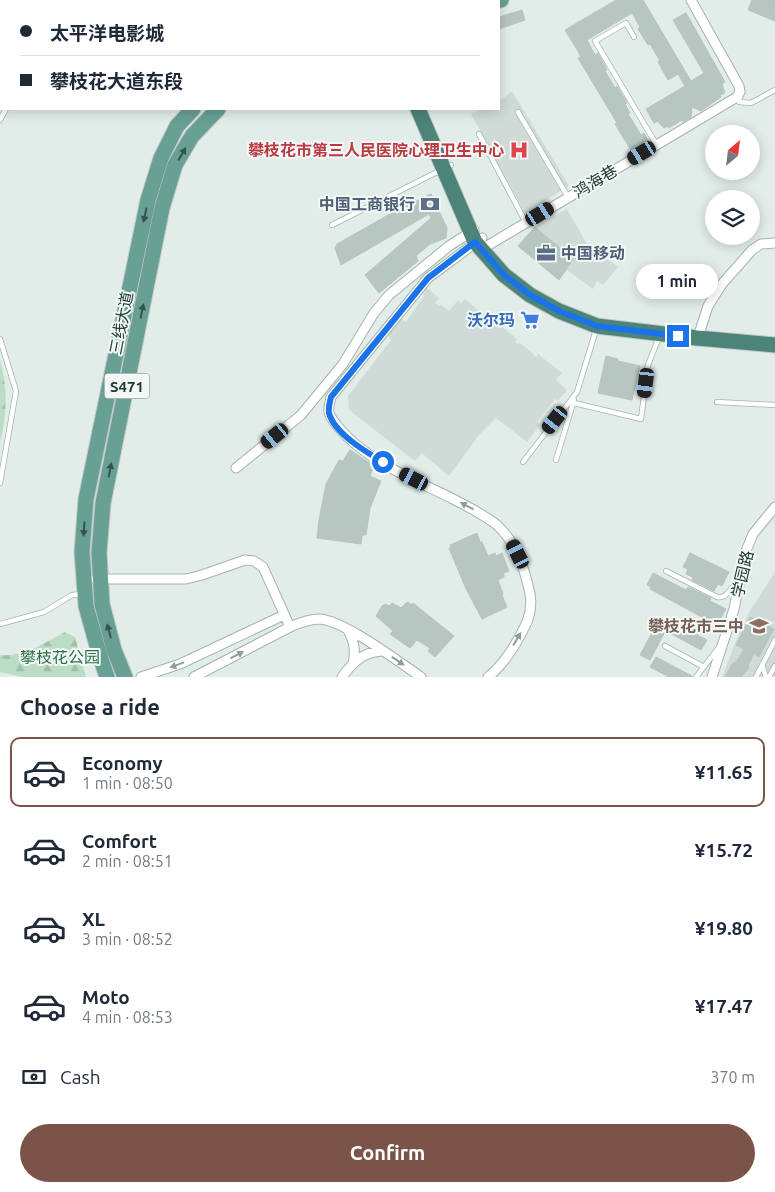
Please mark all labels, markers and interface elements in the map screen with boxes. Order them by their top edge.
text: 太平洋电影城 [50,22,164,44]
text: 攀枝花大道东段 [50,70,183,92]
north arrow [705,125,760,180]
map controls [705,125,760,245]
hospital icon: 攀枝花市第三人民医院心理卫生中心 [508,139,530,161]
car [625,139,658,167]
place label: 攀枝花市第三人民医院心理卫生中心 [248,141,504,159]
one-way arrow [177,147,186,161]
street label: 鸿海巷 [570,161,620,201]
button: layers [705,190,760,245]
bank icon: 中国工商银行 [419,193,441,215]
place label: 中国工商银行 [319,195,415,213]
car [523,200,556,228]
one-way arrow [140,208,148,224]
office icon: 中国移动 [535,242,557,264]
place label: 中国移动 [561,244,625,262]
callout: 1 min [637,264,719,298]
text: 1 min [657,272,697,290]
street label: 三线大道 [106,290,136,356]
one-way arrow [138,302,146,318]
supermarket icon: 沃尔玛 [519,309,541,331]
place label: 沃尔玛 [467,311,515,329]
route end [667,325,689,347]
car [636,367,655,399]
road number: S471 [104,374,150,398]
car [539,404,570,436]
car [258,421,291,451]
route start [372,451,394,473]
one-way arrow [106,463,114,478]
car [397,466,430,492]
one-way arrow [459,502,474,510]
one-way arrow [79,521,87,537]
car [504,537,531,571]
street label: 学园路 [728,549,756,599]
school or university icon: 攀枝花市三中 [748,615,770,637]
place label: 攀枝花市三中 [648,617,744,635]
one-way arrow [105,623,113,638]
one-way arrow [513,632,522,645]
park label: 攀枝花公园 [20,648,100,666]
one-way arrow [230,650,244,659]
one-way arrow [391,656,405,666]
one-way arrow [169,662,184,669]
text: Choose a ride [20,694,160,719]
icon: car [22,750,67,795]
text: Economy [82,752,163,774]
text: ¥11.65 [695,761,753,783]
text: 1 min · 08:50 [82,774,173,792]
icon: car [22,828,67,873]
text: Comfort [82,830,157,852]
text: ¥15.72 [695,839,753,861]
text: 2 min · 08:51 [82,852,173,870]
icon: car [22,906,67,951]
text: XL [82,908,105,930]
text: ¥19.80 [695,917,753,939]
text: 3 min · 08:52 [82,930,173,948]
icon: car [22,984,67,1029]
text: Moto [82,986,130,1008]
text: ¥17.47 [695,995,753,1017]
text: 4 min · 08:53 [82,1008,173,1026]
icon: cash [20,1063,48,1091]
text: Cash [60,1066,101,1088]
text: 370 m [710,1068,755,1086]
button: Confirm [20,1124,755,1182]

